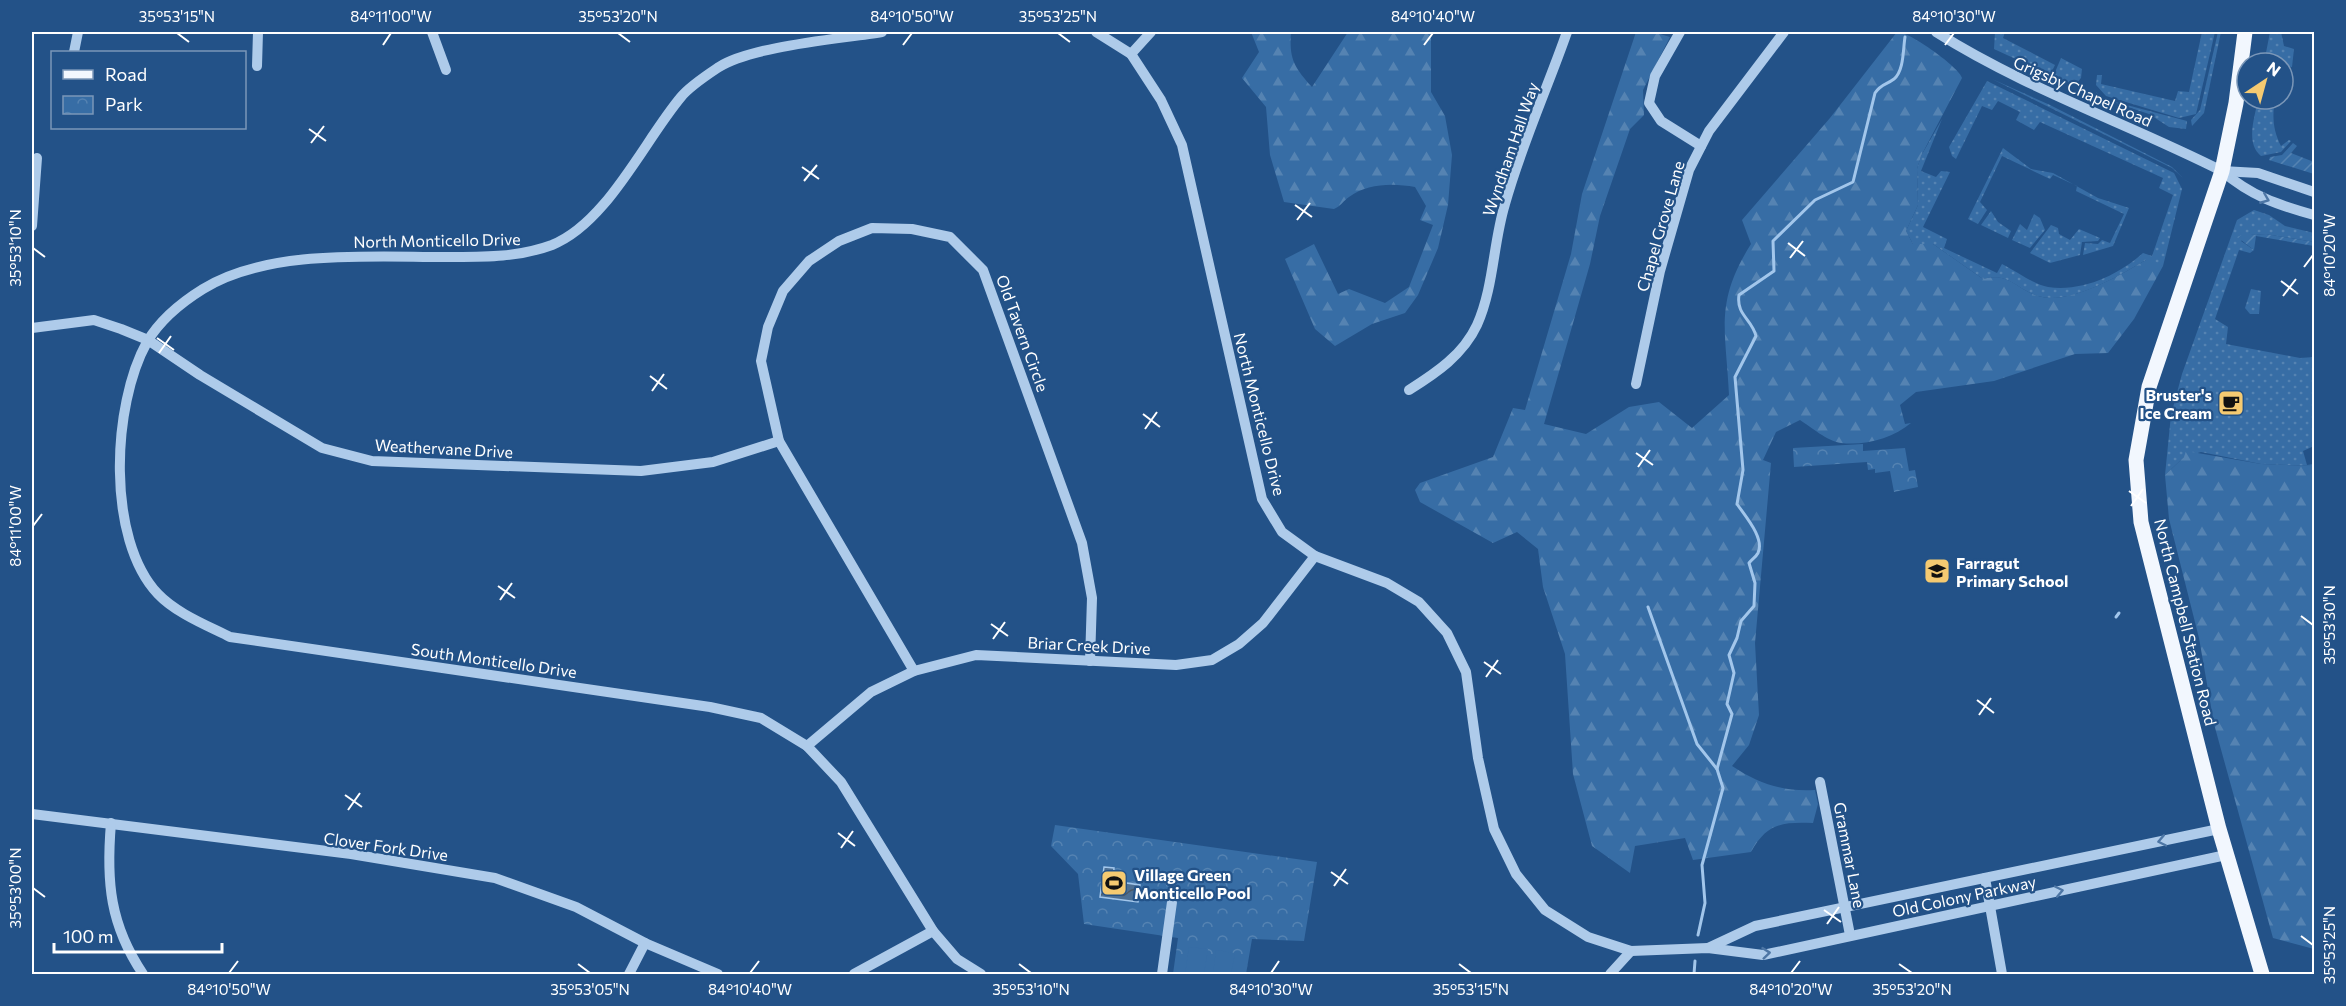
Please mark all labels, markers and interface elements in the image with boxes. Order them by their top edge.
text: 35°53'15"N [139,7,215,25]
text: 84°11'00"W [350,7,432,25]
text: 35°53'20"N [578,7,658,25]
text: 84°10'50"W [870,7,954,25]
text: 35°53'25"N [1019,7,1097,25]
text: 84°10'40"W [1391,7,1475,25]
text: 84°10'30"W [1912,7,1996,25]
legend [51,51,246,129]
north arrow [2235,51,2295,111]
street label: Grigsby Chapel Road [2011,52,2155,130]
text: N [2264,57,2285,80]
text: Road [105,63,147,85]
street label: Wyndham Hall Way [1478,79,1542,219]
text: Park [105,93,143,115]
street label: Chapel Grove Lane [1632,158,1688,294]
one-way arrow [2259,192,2270,204]
text: 35°53'10"N [6,209,24,287]
text: 84°10'20"W [2320,213,2338,297]
street label: North Monticello Drive [353,229,521,251]
street label: Old Tavern Circle [993,272,1053,394]
street label: North Monticello Drive [1231,331,1289,497]
place label: Bruster's Ice Cream [2140,385,2212,422]
cafe icon: Bruster's Ice Cream [2216,388,2246,418]
street label: Weathervane Drive [374,435,514,461]
text: 84°11'00"W [6,485,24,567]
street label: North Campbell Station Road [2151,517,2221,727]
place label: Farragut Primary School [1956,553,2068,590]
school or university icon: Farragut Primary School [1922,556,1952,586]
text: 35°53'30"N [2320,585,2338,665]
street label: Briar Creek Drive [1027,632,1151,658]
street label: South Monticello Drive [410,639,578,681]
street label: Grammar Lane [1830,801,1870,909]
street label: Clover Fork Drive [323,828,449,864]
one-way arrow [2157,834,2167,847]
text: 35°53'00"N [6,848,24,928]
place label: Village Green Monticello Pool [1134,865,1251,902]
sports icon: Village Green Monticello Pool [1099,868,1129,898]
street label: Old Colony Parkway [1890,871,2038,921]
one-way arrow [2054,885,2064,898]
text: 35°53'25"N [2320,906,2338,984]
scale bar [54,916,222,954]
text: 100 m [63,925,113,947]
one-way arrow [1761,947,1771,960]
text: 84°10'50"W [187,980,271,998]
text: 35°53'05"N [550,980,630,998]
text: 84°10'40"W [708,980,792,998]
text: 35°53'10"N [992,980,1070,998]
text: 84°10'30"W [1229,980,1313,998]
text: 35°53'15"N [1433,980,1509,998]
text: 84°10'20"W [1749,980,1833,998]
text: 35°53'20"N [1872,980,1952,998]

